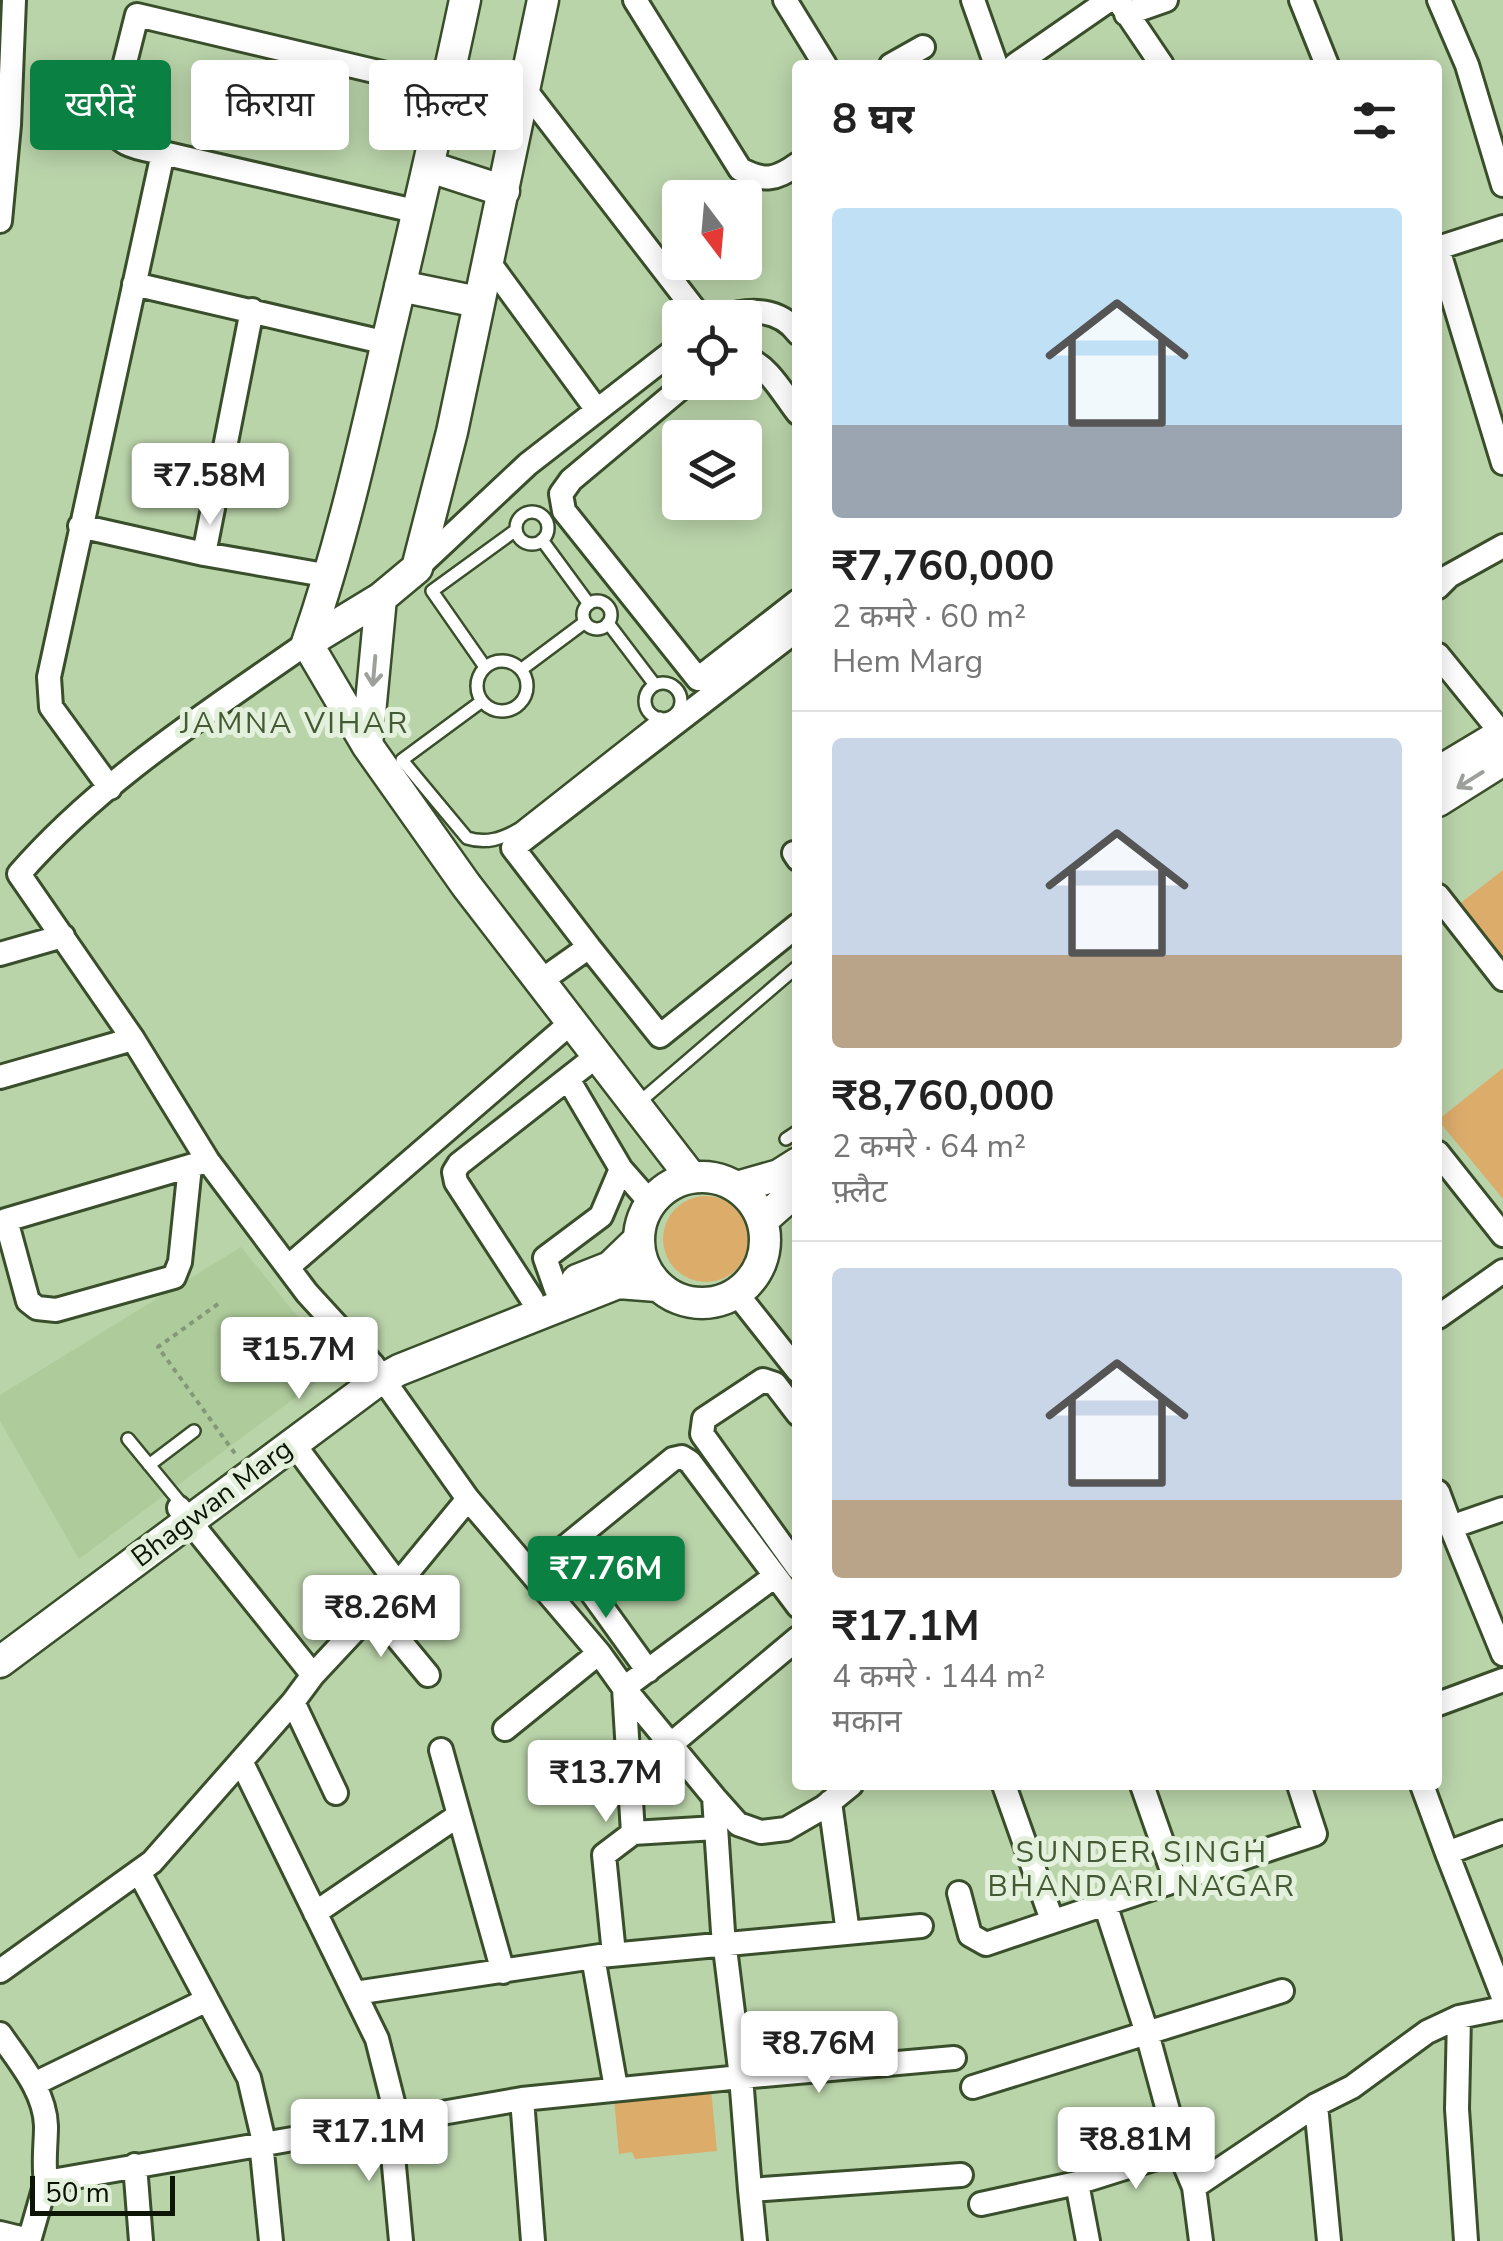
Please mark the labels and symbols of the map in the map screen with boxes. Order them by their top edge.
north arrow [662,180,762,280]
pin: ₹7.58M [129,443,291,528]
one-way arrow [364,655,383,687]
district label: JAMNA VIHAR [179,703,410,744]
one-way arrow [1456,770,1485,790]
pin: ₹15.7M [218,1317,380,1402]
street label: Bhagwan Marg [124,1430,300,1576]
pin: ₹7.76M [525,1536,687,1621]
pin: ₹8.26M [300,1575,462,1660]
pin: ₹13.7M [525,1740,687,1825]
district label: SUNDER SINGH BHANDARI NAGAR [988,1832,1296,1907]
pin: ₹8.76M [738,2011,900,2096]
pin: ₹17.1M [288,2099,450,2184]
pin: ₹8.81M [1055,2107,1217,2192]
scale bar [30,2171,175,2216]

